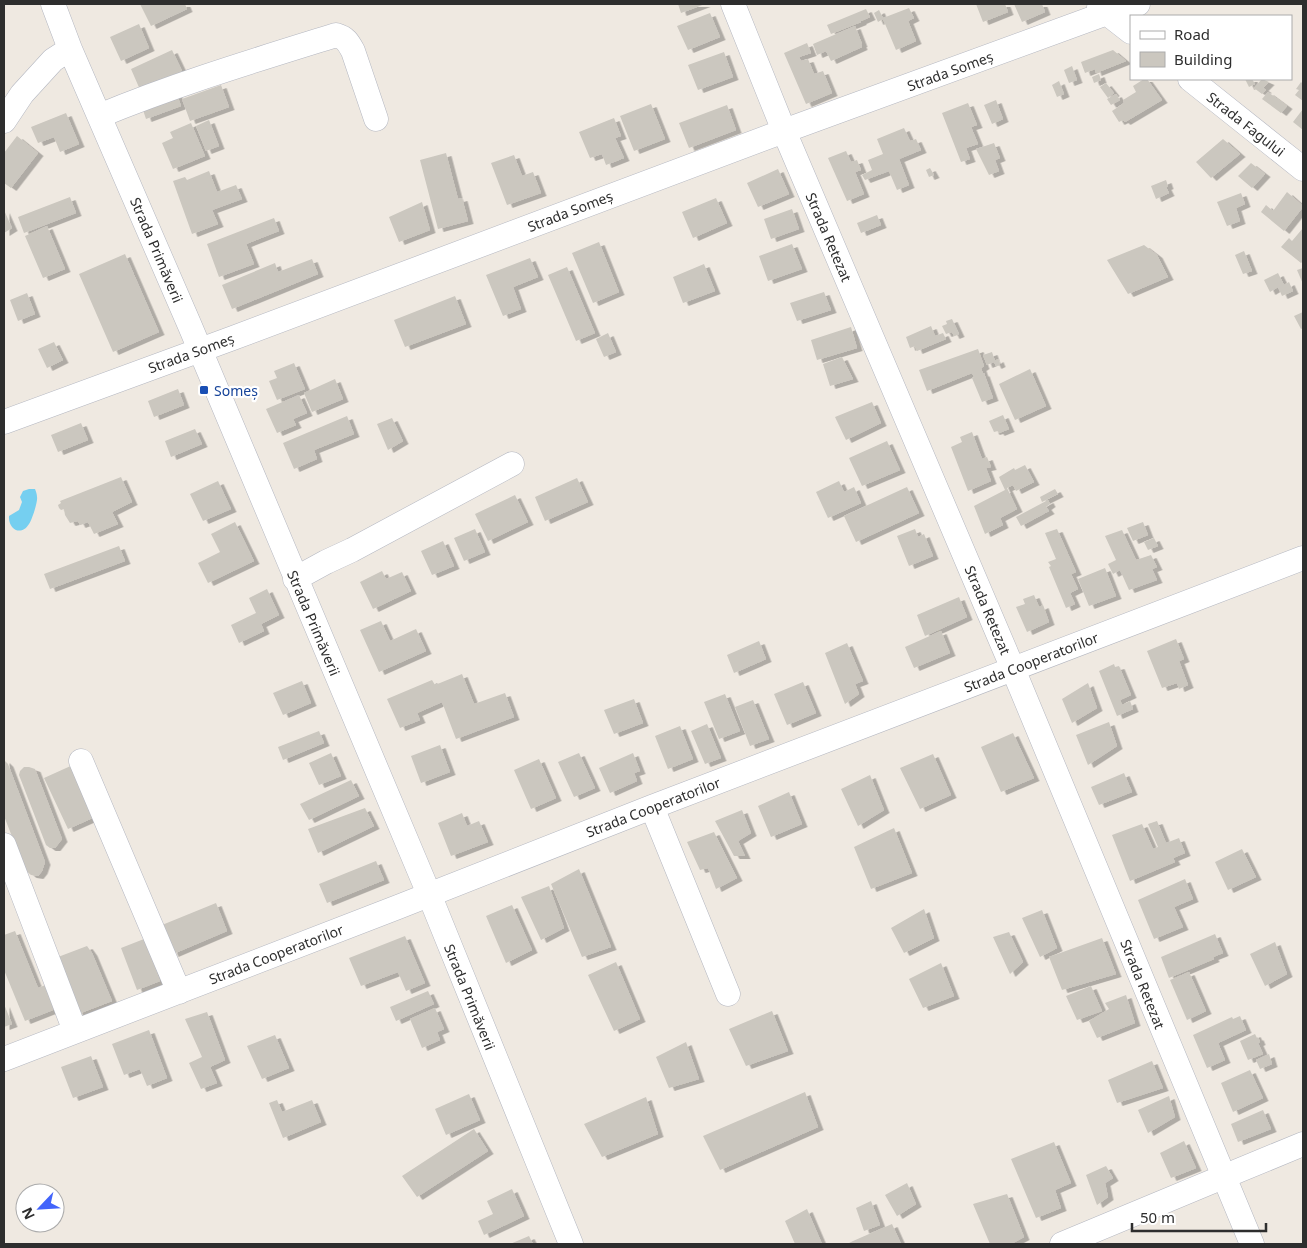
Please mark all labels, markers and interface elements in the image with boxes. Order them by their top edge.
legend [1130,15,1292,80]
text: Road [1174,24,1210,44]
street label: Strada Someș [904,47,996,95]
text: Building [1174,49,1232,69]
street label: Strada Fagului [1203,87,1289,161]
street label: Strada Someș [525,186,616,236]
street label: Strada Retezat [802,190,856,284]
street label: Strada Primăverii [126,194,188,306]
street label: Strada Someș [145,329,237,377]
place label: Someș [214,381,258,400]
marker: Someș [198,384,210,396]
street label: Strada Retezat [961,563,1015,657]
street label: Strada Primăverii [283,567,345,679]
street label: Strada Cooperatorilor [961,627,1101,696]
street label: Strada Cooperatorilor [583,772,723,841]
street label: Strada Cooperatorilor [206,919,346,988]
street label: Strada Retezat [1116,936,1170,1032]
street label: Strada Primăverii [440,941,500,1053]
north arrow [15,1183,65,1233]
scale bar [1132,1200,1266,1232]
text: N [17,1205,39,1223]
text: 50 m [1140,1207,1175,1227]

